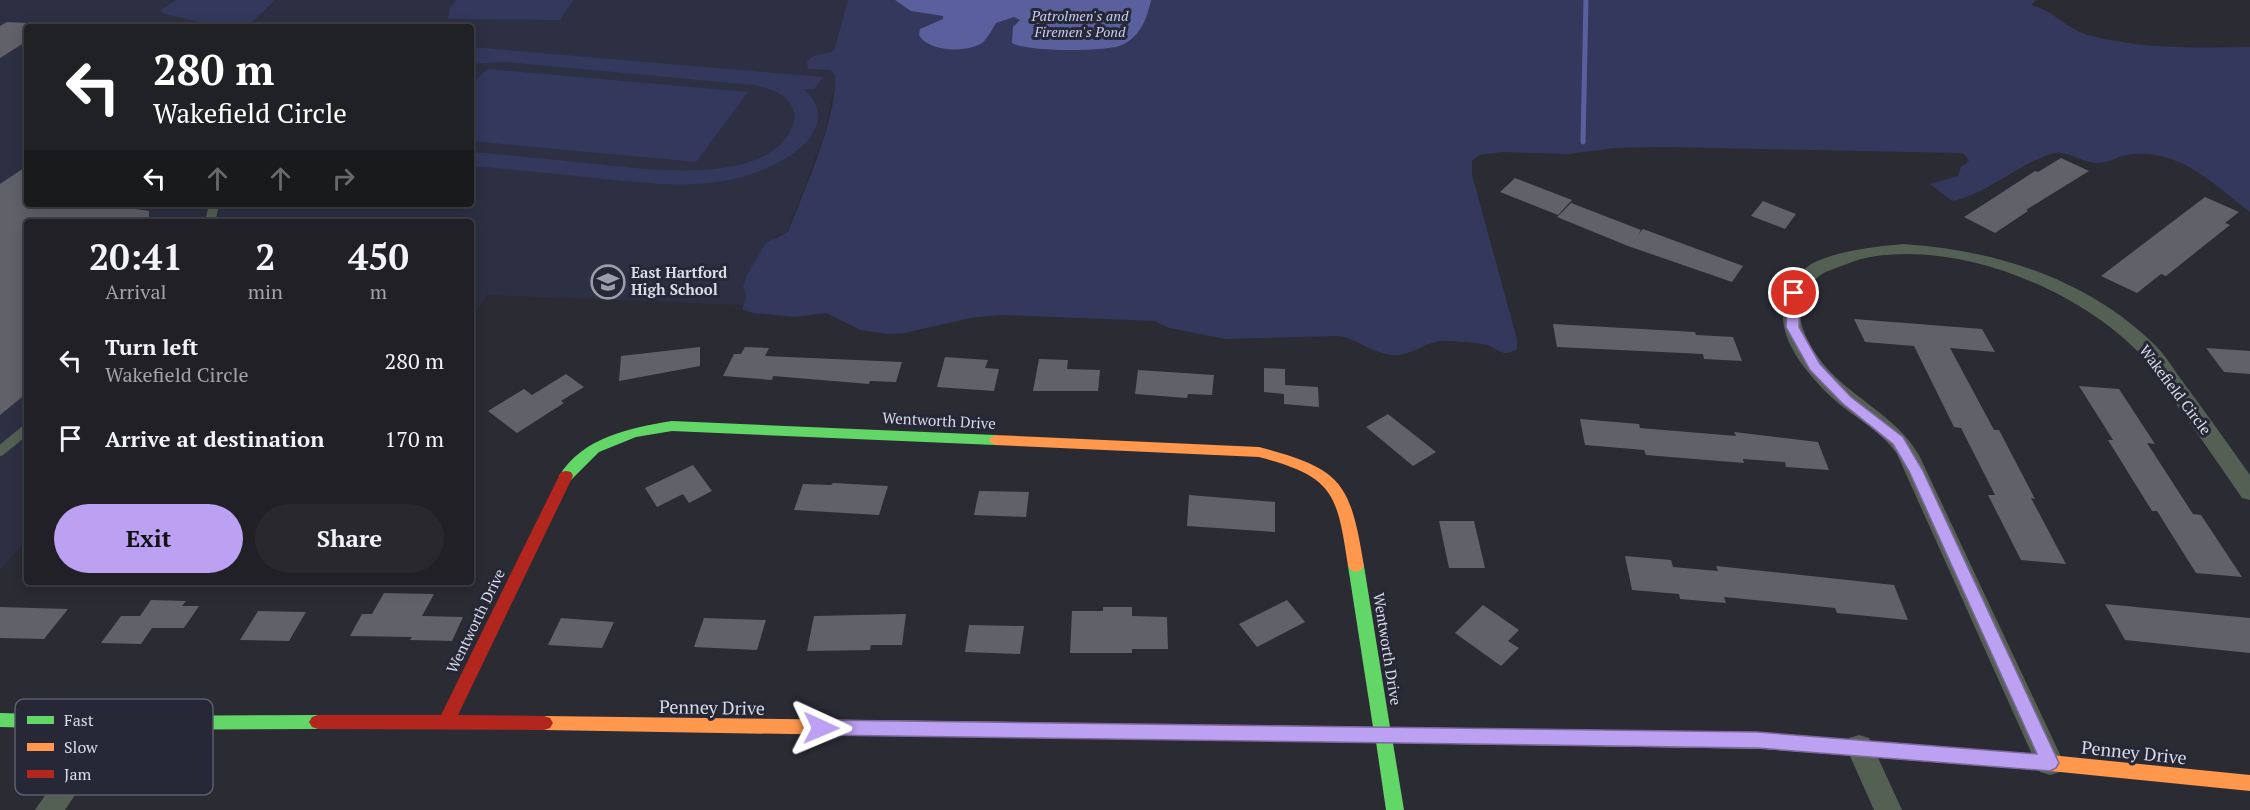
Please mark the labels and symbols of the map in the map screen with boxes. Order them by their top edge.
water label: Patrolmen's and Firemen's Pond [1031,6,1129,41]
place label: East Hartford High School [631,262,727,299]
school or university icon: East Hartford High School [590,264,626,300]
pin [1768,267,1819,318]
street label: Wakefield Circle [2135,340,2216,438]
street label: Wentworth Drive [882,407,996,433]
street label: Wentworth Drive [441,565,509,676]
street label: Wentworth Drive [1369,591,1407,707]
street label: Penney Drive [659,694,765,720]
position arrow [789,696,853,760]
legend [15,699,213,795]
text: Fast [64,709,94,731]
street label: Penney Drive [2080,735,2188,769]
text: Slow [64,736,98,758]
text: Jam [64,763,92,785]

